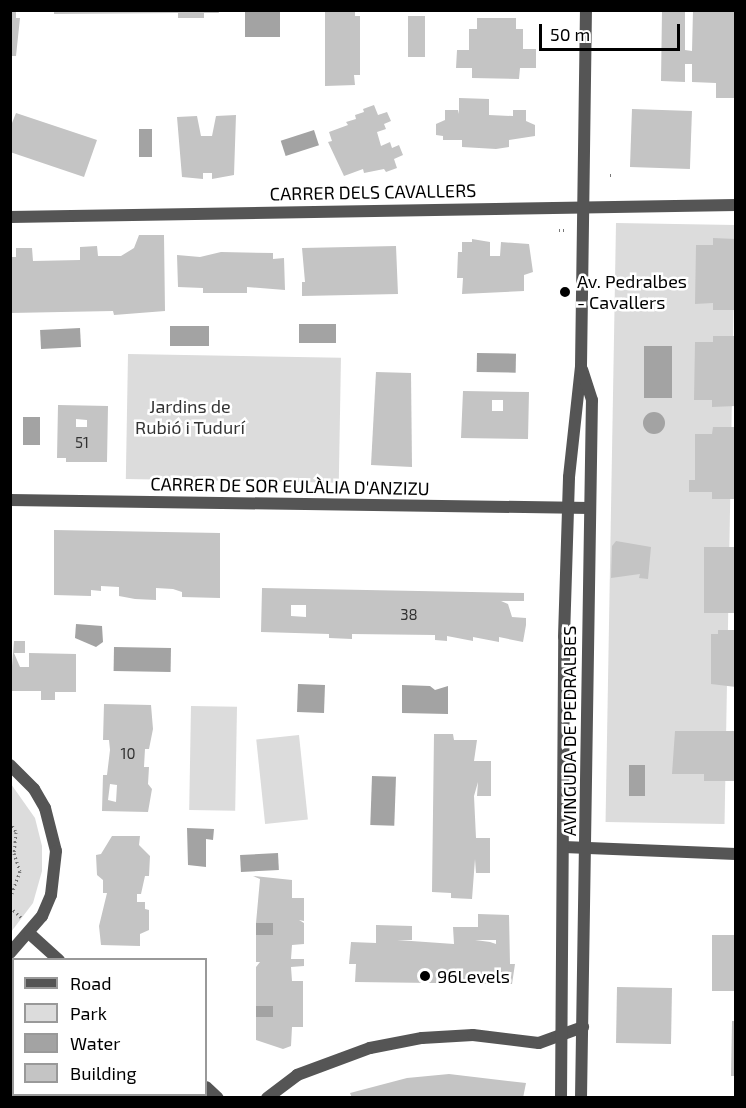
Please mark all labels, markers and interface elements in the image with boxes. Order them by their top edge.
scale bar [542,12,683,50]
text: 50 m [550,23,590,45]
street label: CARRER DELS CAVALLERS [270,179,476,205]
place label: Av. Pedralbes - Cavallers [577,271,687,314]
marker: Av. Pedralbes - Cavallers [558,285,572,299]
park label: Jardins de Rubió i Tudurí [135,396,245,438]
house number: 51 [75,434,89,452]
street label: CARRER DE SOR EULÀLIA D'ANZIZU [150,473,430,499]
house number: 38 [400,606,418,624]
street label: AVINGUDA DE PEDRALBES [558,626,580,836]
house number: 10 [120,745,136,763]
legend [12,958,207,1096]
place label: 96Levels [437,965,510,987]
marker: 96Levels [418,969,432,983]
text: Road [70,972,111,994]
text: Park [70,1002,107,1024]
text: Water [70,1032,120,1054]
text: Building [70,1062,137,1084]

